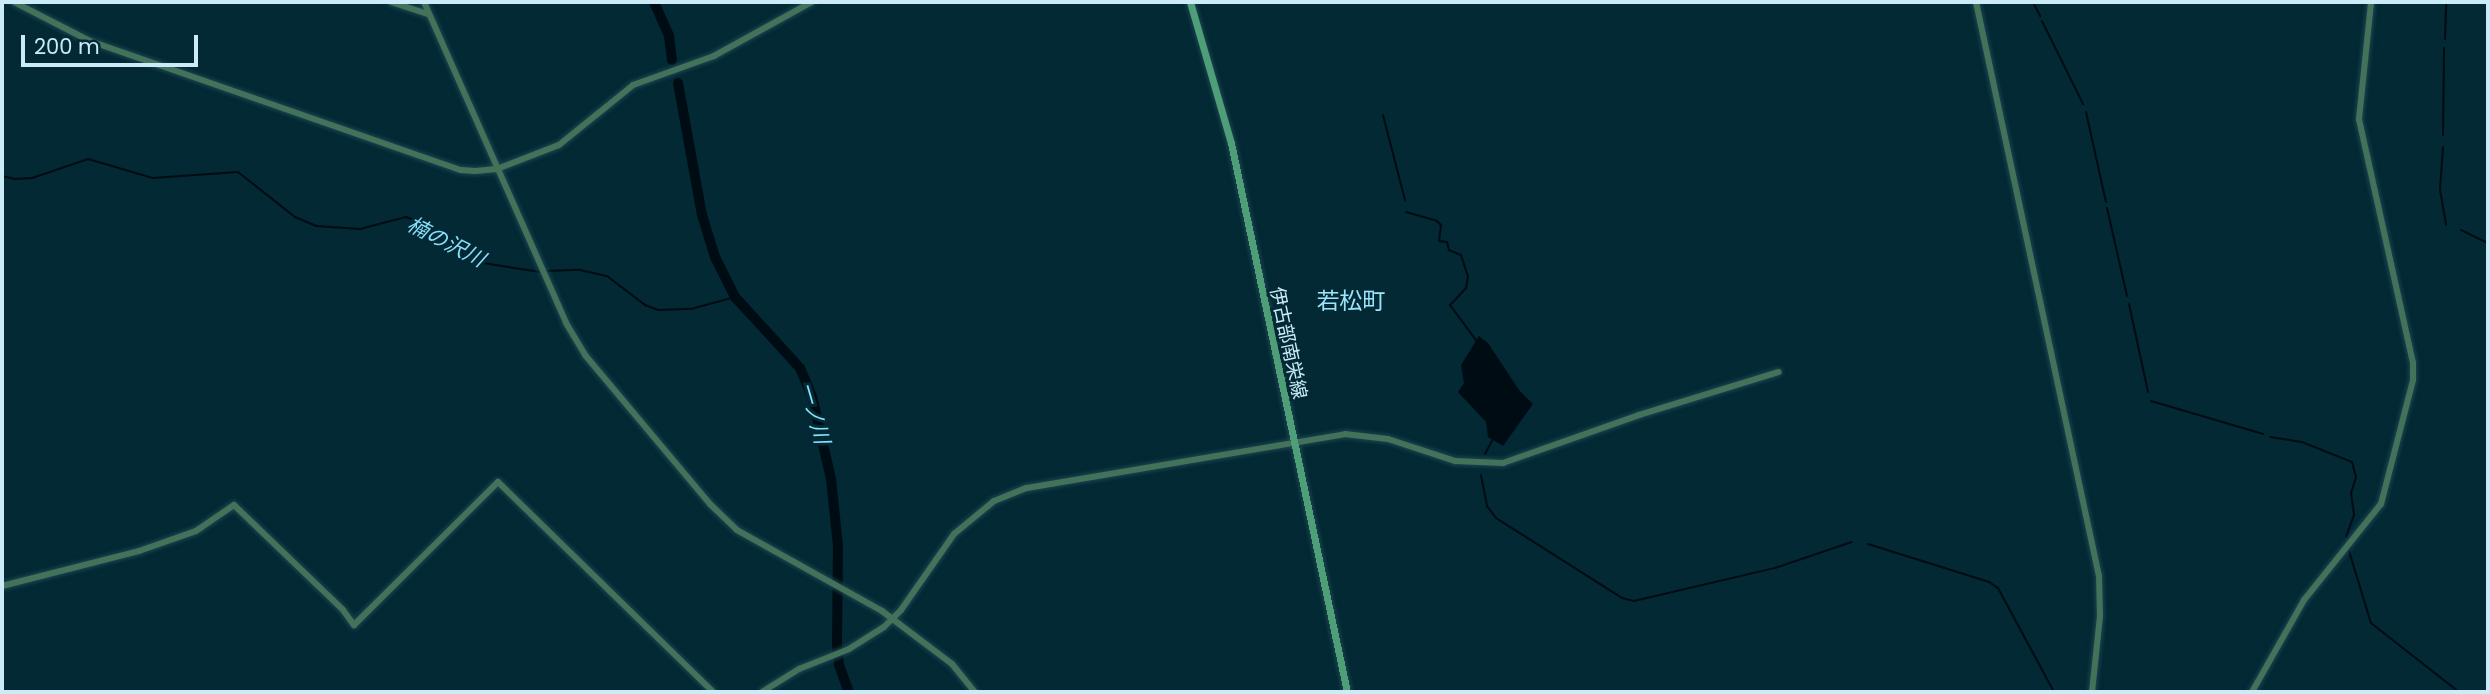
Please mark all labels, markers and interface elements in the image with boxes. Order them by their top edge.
scale bar [24,21,201,65]
text: 200 m [34,32,100,61]
water label: 楠の沢川 [403,212,489,272]
street label: 伊古部南栄線 [1265,285,1311,401]
district label: 若松町 [1317,287,1385,315]
water label: 一ノ川 [793,379,835,447]

